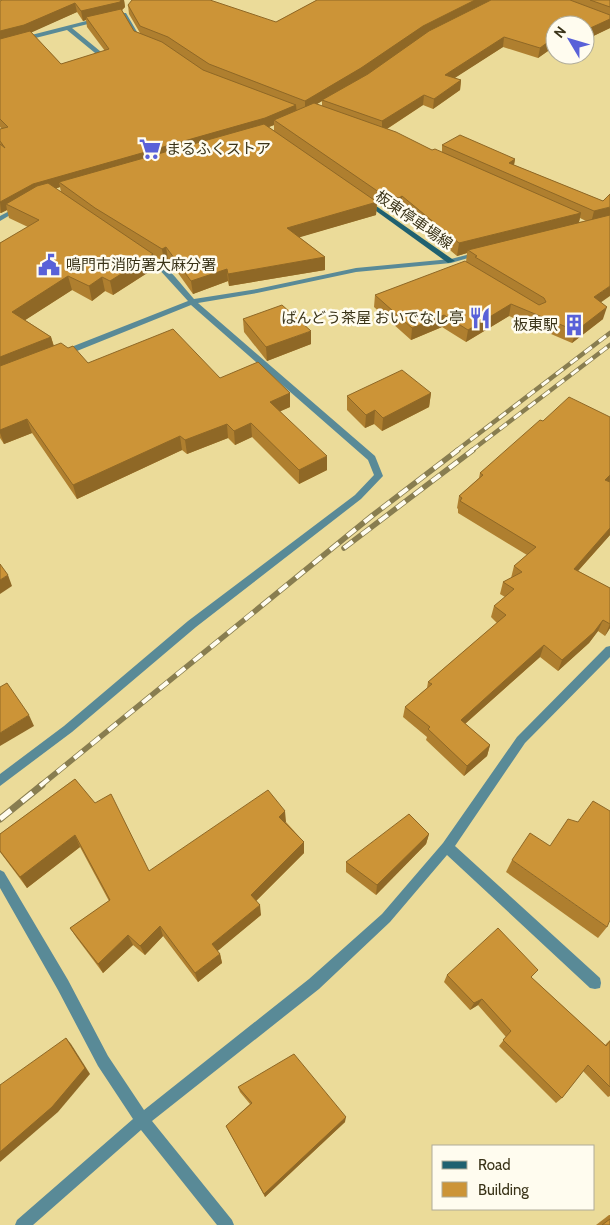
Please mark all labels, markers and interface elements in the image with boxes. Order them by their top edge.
north arrow [545,15,595,65]
text: N [550,23,570,41]
supermarket icon: まるふくストア [137,136,163,162]
place label: まるふくストア [166,140,271,158]
street label: 板東停車場線 [372,187,456,253]
public building icon: 鳴門市消防署大麻分署 [36,252,62,278]
place label: 鳴門市消防署大麻分署 [66,256,216,274]
restaurant icon: ばんどう茶屋 おいでなし亭 [467,305,493,331]
place label: ばんどう茶屋 おいでなし亭 [282,309,464,327]
building icon: 板東駅 [561,312,587,338]
place label: 板東駅 [513,316,558,334]
legend [432,1145,595,1210]
text: Road [478,1156,511,1174]
text: Building [478,1181,529,1199]

